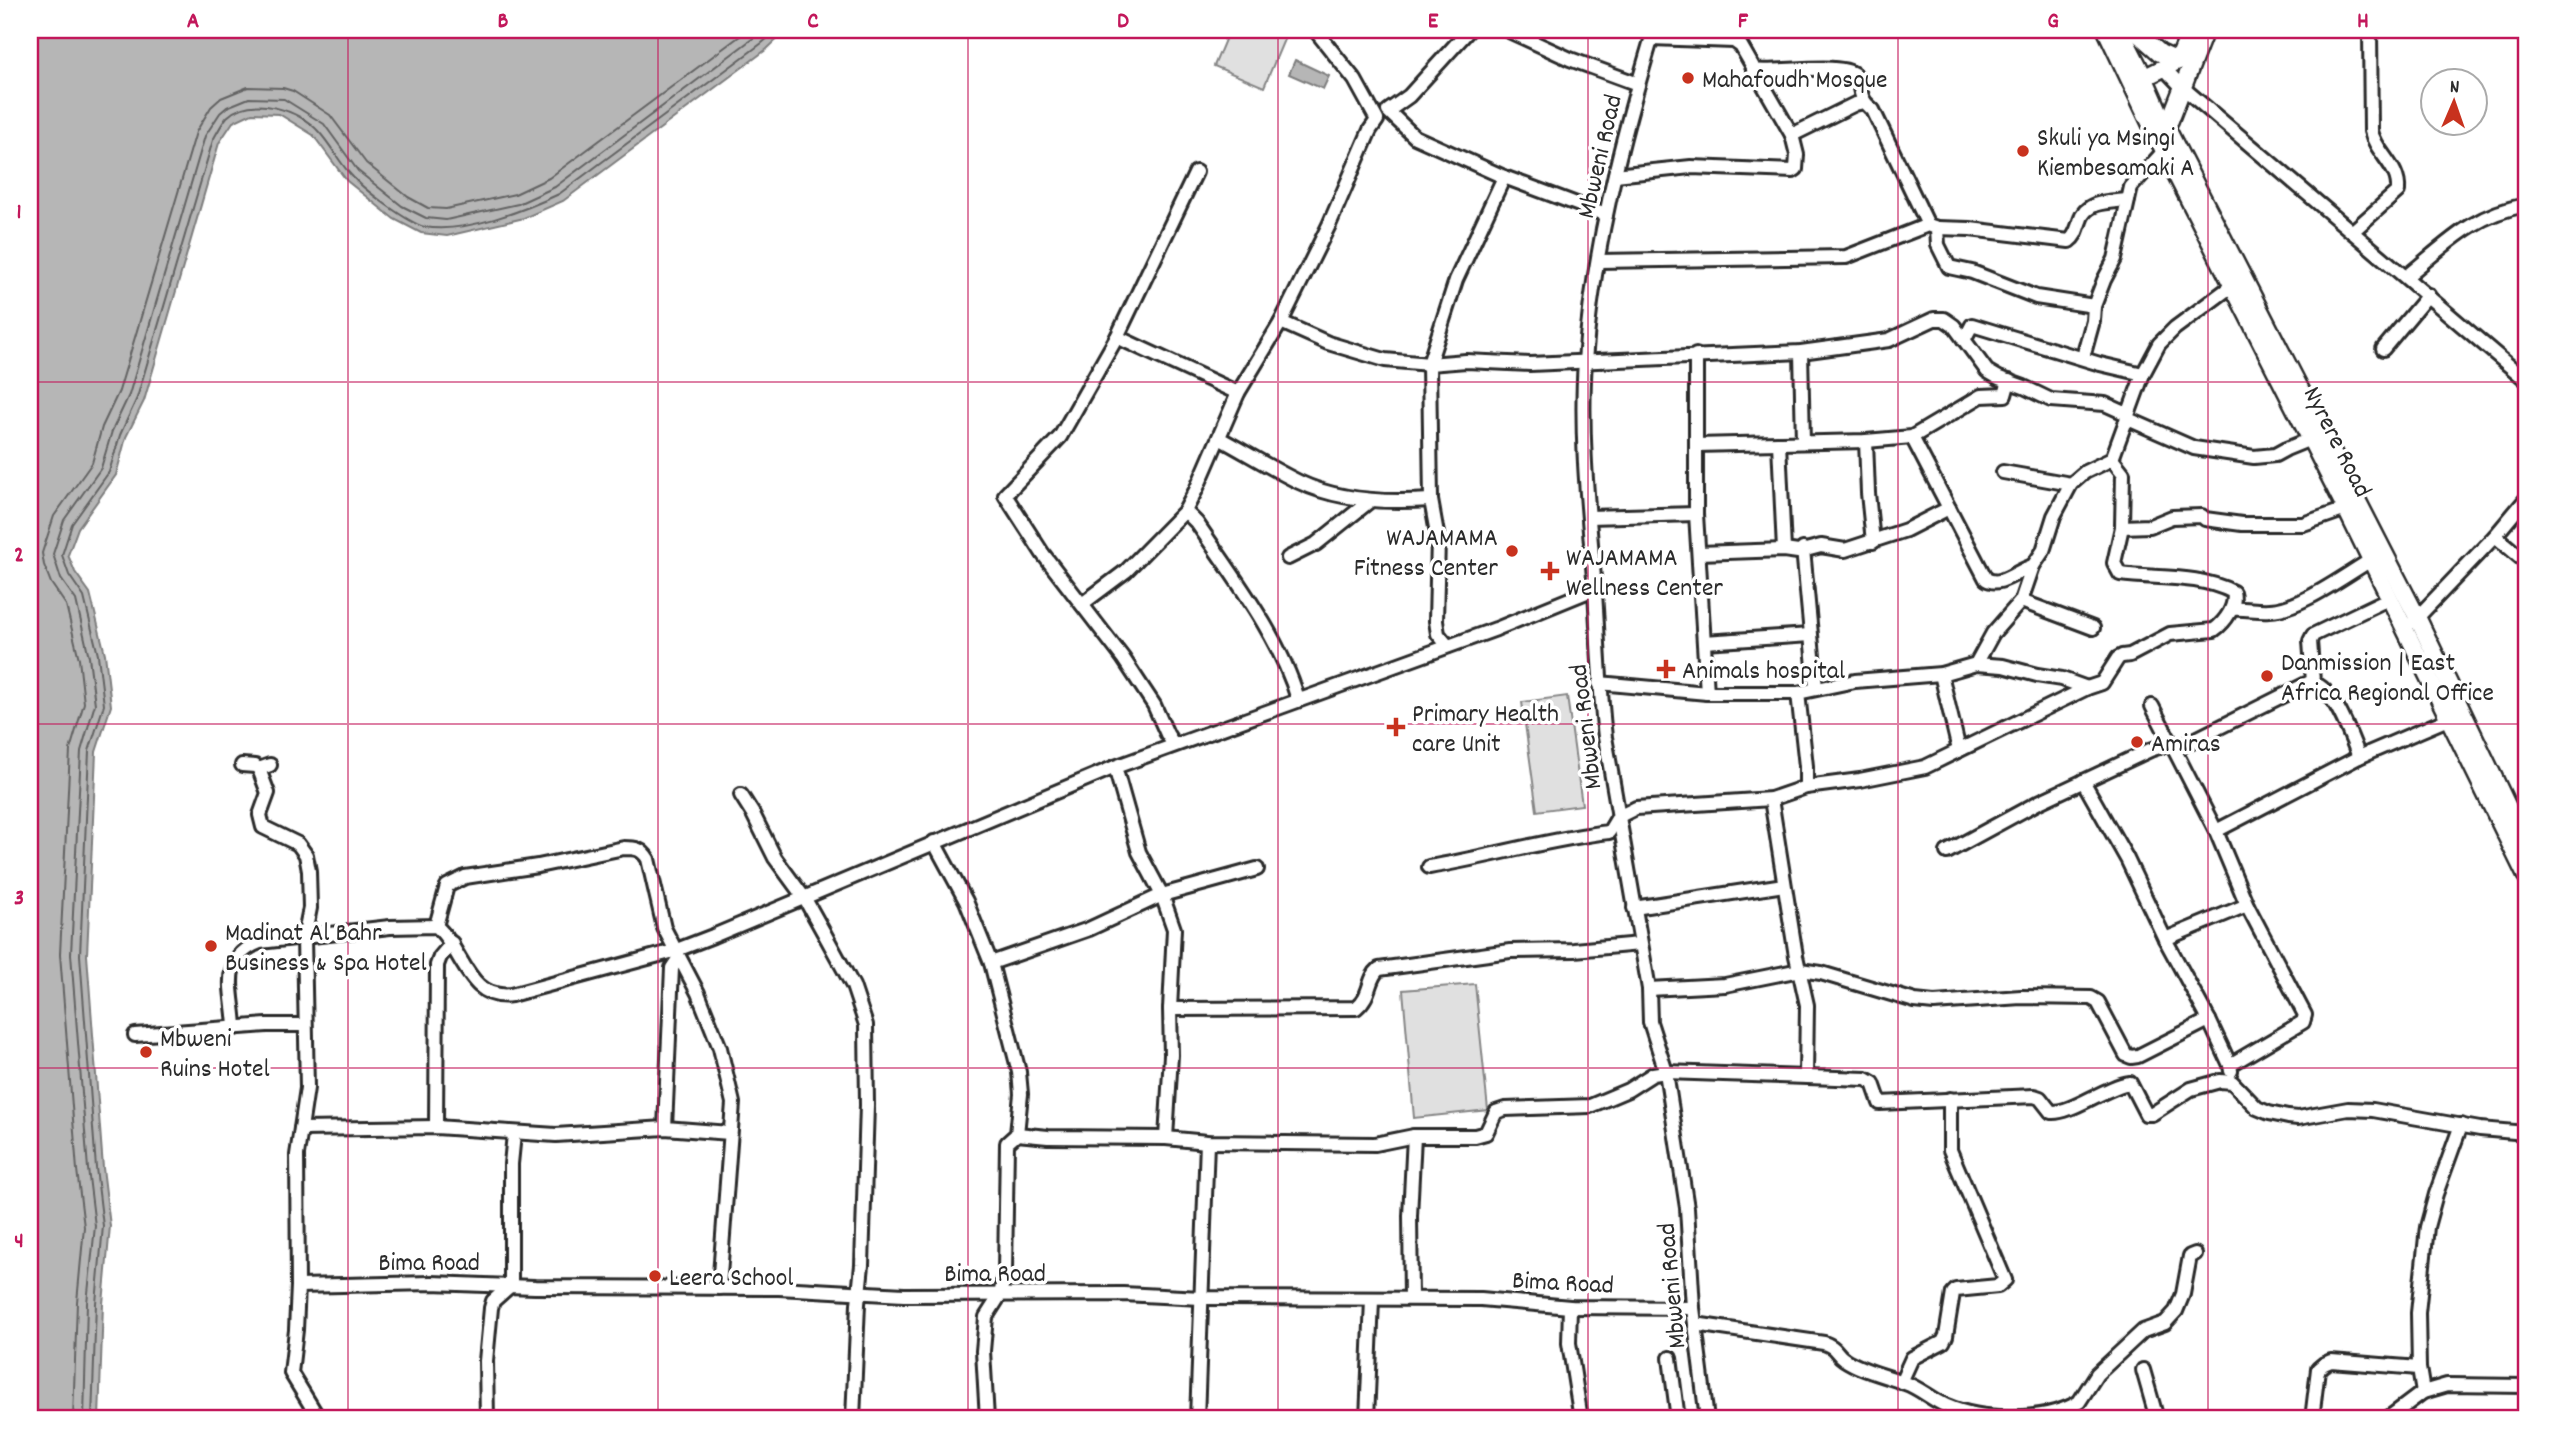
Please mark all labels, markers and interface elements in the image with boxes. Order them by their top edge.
text: A [187,6,199,39]
text: B [498,6,509,39]
text: C [807,6,819,39]
text: D [1117,6,1129,39]
text: E [1428,6,1439,39]
text: F [1738,6,1749,39]
text: G [2047,6,2059,39]
text: H [2357,6,2369,39]
place label: Mahafoudh Mosque [1702,63,1887,100]
north arrow [2420,66,2490,136]
marker: Mahafoudh Mosque [1680,70,1696,86]
text: N [2449,75,2460,102]
street label: Mbweni Road [1569,91,1634,222]
place label: Skuli ya Msingi Kiembesamaki A [2037,121,2195,188]
marker: Skuli ya Msingi Kiembesamaki A [2015,143,2031,159]
text: 1 [16,197,22,230]
street label: Nyrere Road [2292,381,2380,505]
place label: WAJAMAMA Fitness Center [1354,521,1498,588]
text: 2 [14,540,24,573]
place label: WAJAMAMA Wellness Center [1566,541,1723,608]
marker: WAJAMAMA Fitness Center [1504,543,1520,559]
marker: WAJAMAMA Wellness Center [1540,561,1560,581]
place label: Danmission | East Africa Regional Office [2281,646,2494,713]
place label: Animals hospital [1682,654,1845,691]
marker: Animals hospital [1656,659,1676,679]
street label: Mbweni Road [1561,662,1614,791]
marker: Danmission | East Africa Regional Office [2259,668,2275,684]
place label: Primary Health care Unit [1412,697,1559,764]
marker: Primary Health care Unit [1386,717,1406,737]
place label: Amiras [2151,727,2221,764]
marker: Amiras [2129,734,2145,750]
text: 3 [14,883,24,916]
place label: Madinat Al Bahr Business & Spa Hotel [225,916,427,983]
marker: Madinat Al Bahr Business & Spa Hotel [203,938,219,954]
place label: Mbweni Ruins Hotel [160,1022,270,1089]
marker: Mbweni Ruins Hotel [138,1044,154,1060]
street label: Mbweni Road [1650,1221,1697,1350]
text: 4 [14,1226,24,1259]
street label: Bima Road [378,1246,480,1283]
street label: Bima Road [944,1257,1046,1294]
place label: Leera School [669,1261,793,1298]
street label: Bima Road [1511,1263,1615,1306]
marker: Leera School [647,1268,663,1284]

